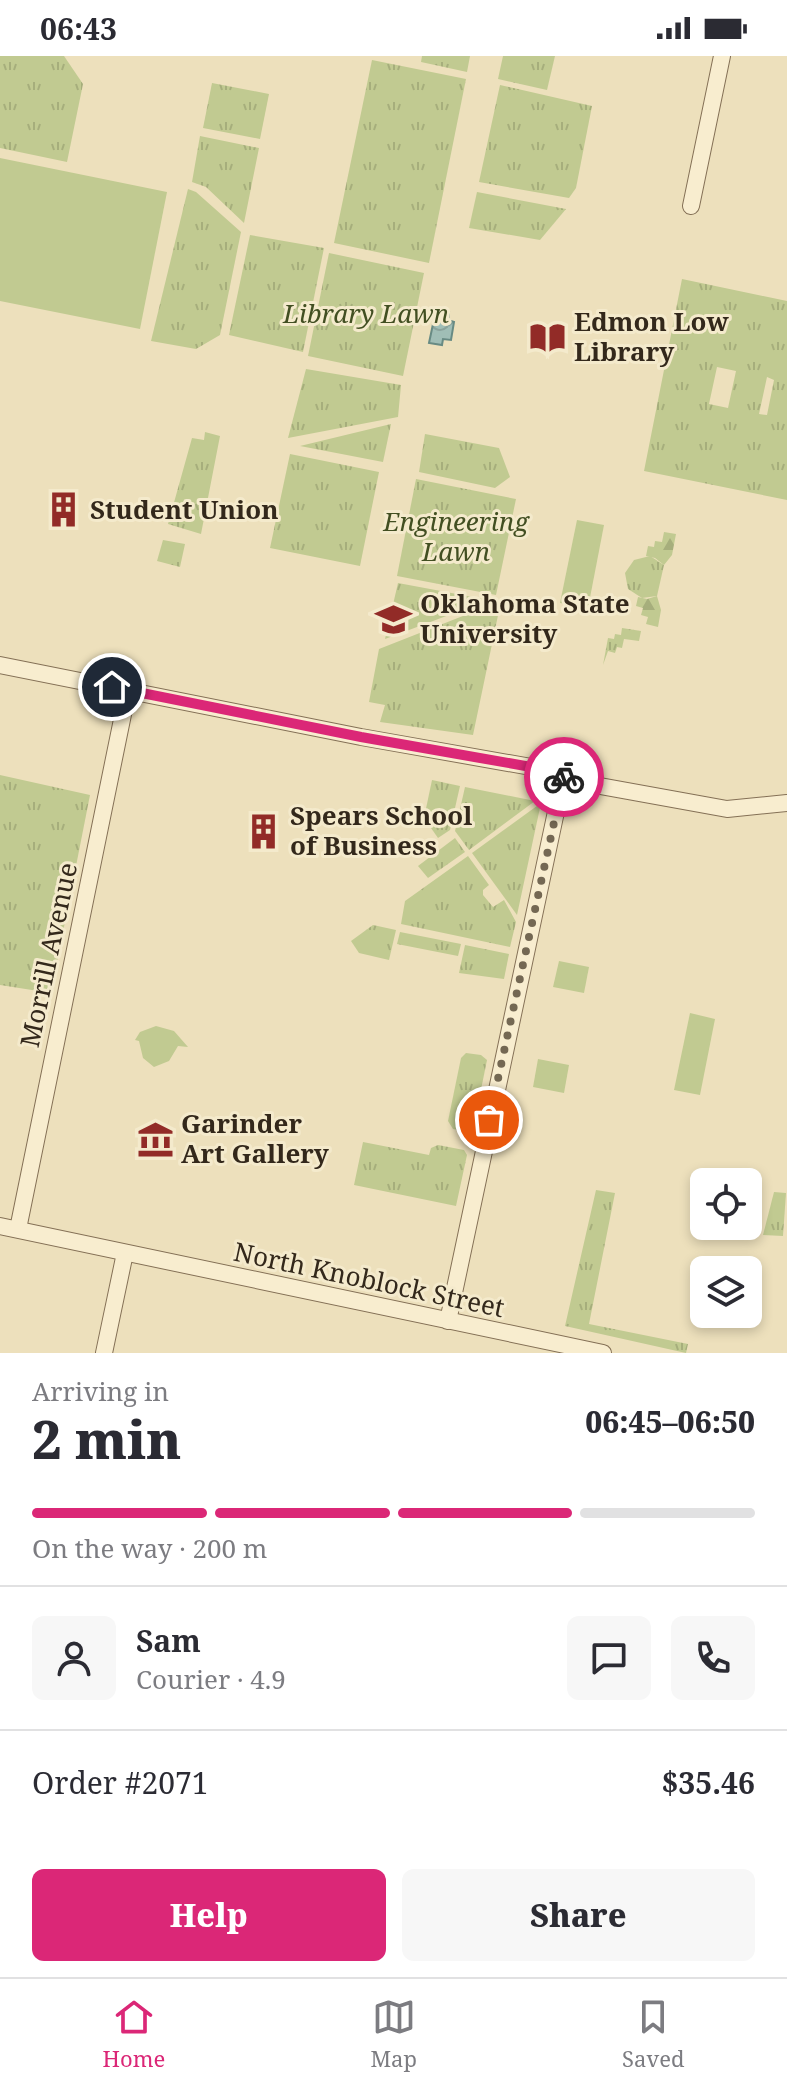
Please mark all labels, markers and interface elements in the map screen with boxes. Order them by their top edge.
text: 06:43 [40,8,117,49]
park label: Library Lawn [282,295,450,331]
place label: Edmon Low Library [574,303,730,369]
library icon: Edmon Low Library [529,318,567,356]
building icon: Student Union [45,491,83,529]
place label: Student Union [90,491,279,527]
park label: Engineering Lawn [382,503,530,569]
place label: Oklahoma State University [420,585,630,651]
school or university icon: Oklahoma State University [375,600,413,638]
pin [78,653,146,721]
icon: home [90,665,134,709]
courier [524,737,604,817]
icon: bike [542,755,586,799]
place label: Spears School of Business [290,797,472,863]
building icon: Spears School of Business [245,812,283,850]
street label: Morrill Avenue [11,859,85,1050]
pin [455,1086,523,1154]
icon: bag [467,1098,511,1142]
place label: Garinder Art Gallery [181,1105,330,1171]
museum icon: Garinder Art Gallery [136,1120,174,1158]
map controls [690,1168,762,1328]
button: locate [690,1168,762,1240]
street label: North Knoblock Street [231,1233,508,1325]
button: layers [690,1256,762,1328]
text: Arriving in [32,1373,169,1409]
text: 06:45–06:50 [585,1401,755,1442]
text: 2 min [32,1403,181,1474]
text: On the way · 200 m [32,1530,267,1566]
button: person [32,1616,116,1700]
button: chat [567,1616,651,1700]
button: phone [671,1616,755,1700]
text: Sam [136,1620,201,1661]
text: Courier · 4.9 [136,1661,286,1697]
text: Order #2071 [32,1762,209,1803]
text: $35.46 [661,1762,755,1803]
button: Help [32,1869,386,1961]
button: Share [402,1869,755,1961]
tab: Home [103,1995,165,2073]
tab: Map [370,1995,417,2073]
tab: Saved [622,1995,684,2073]

